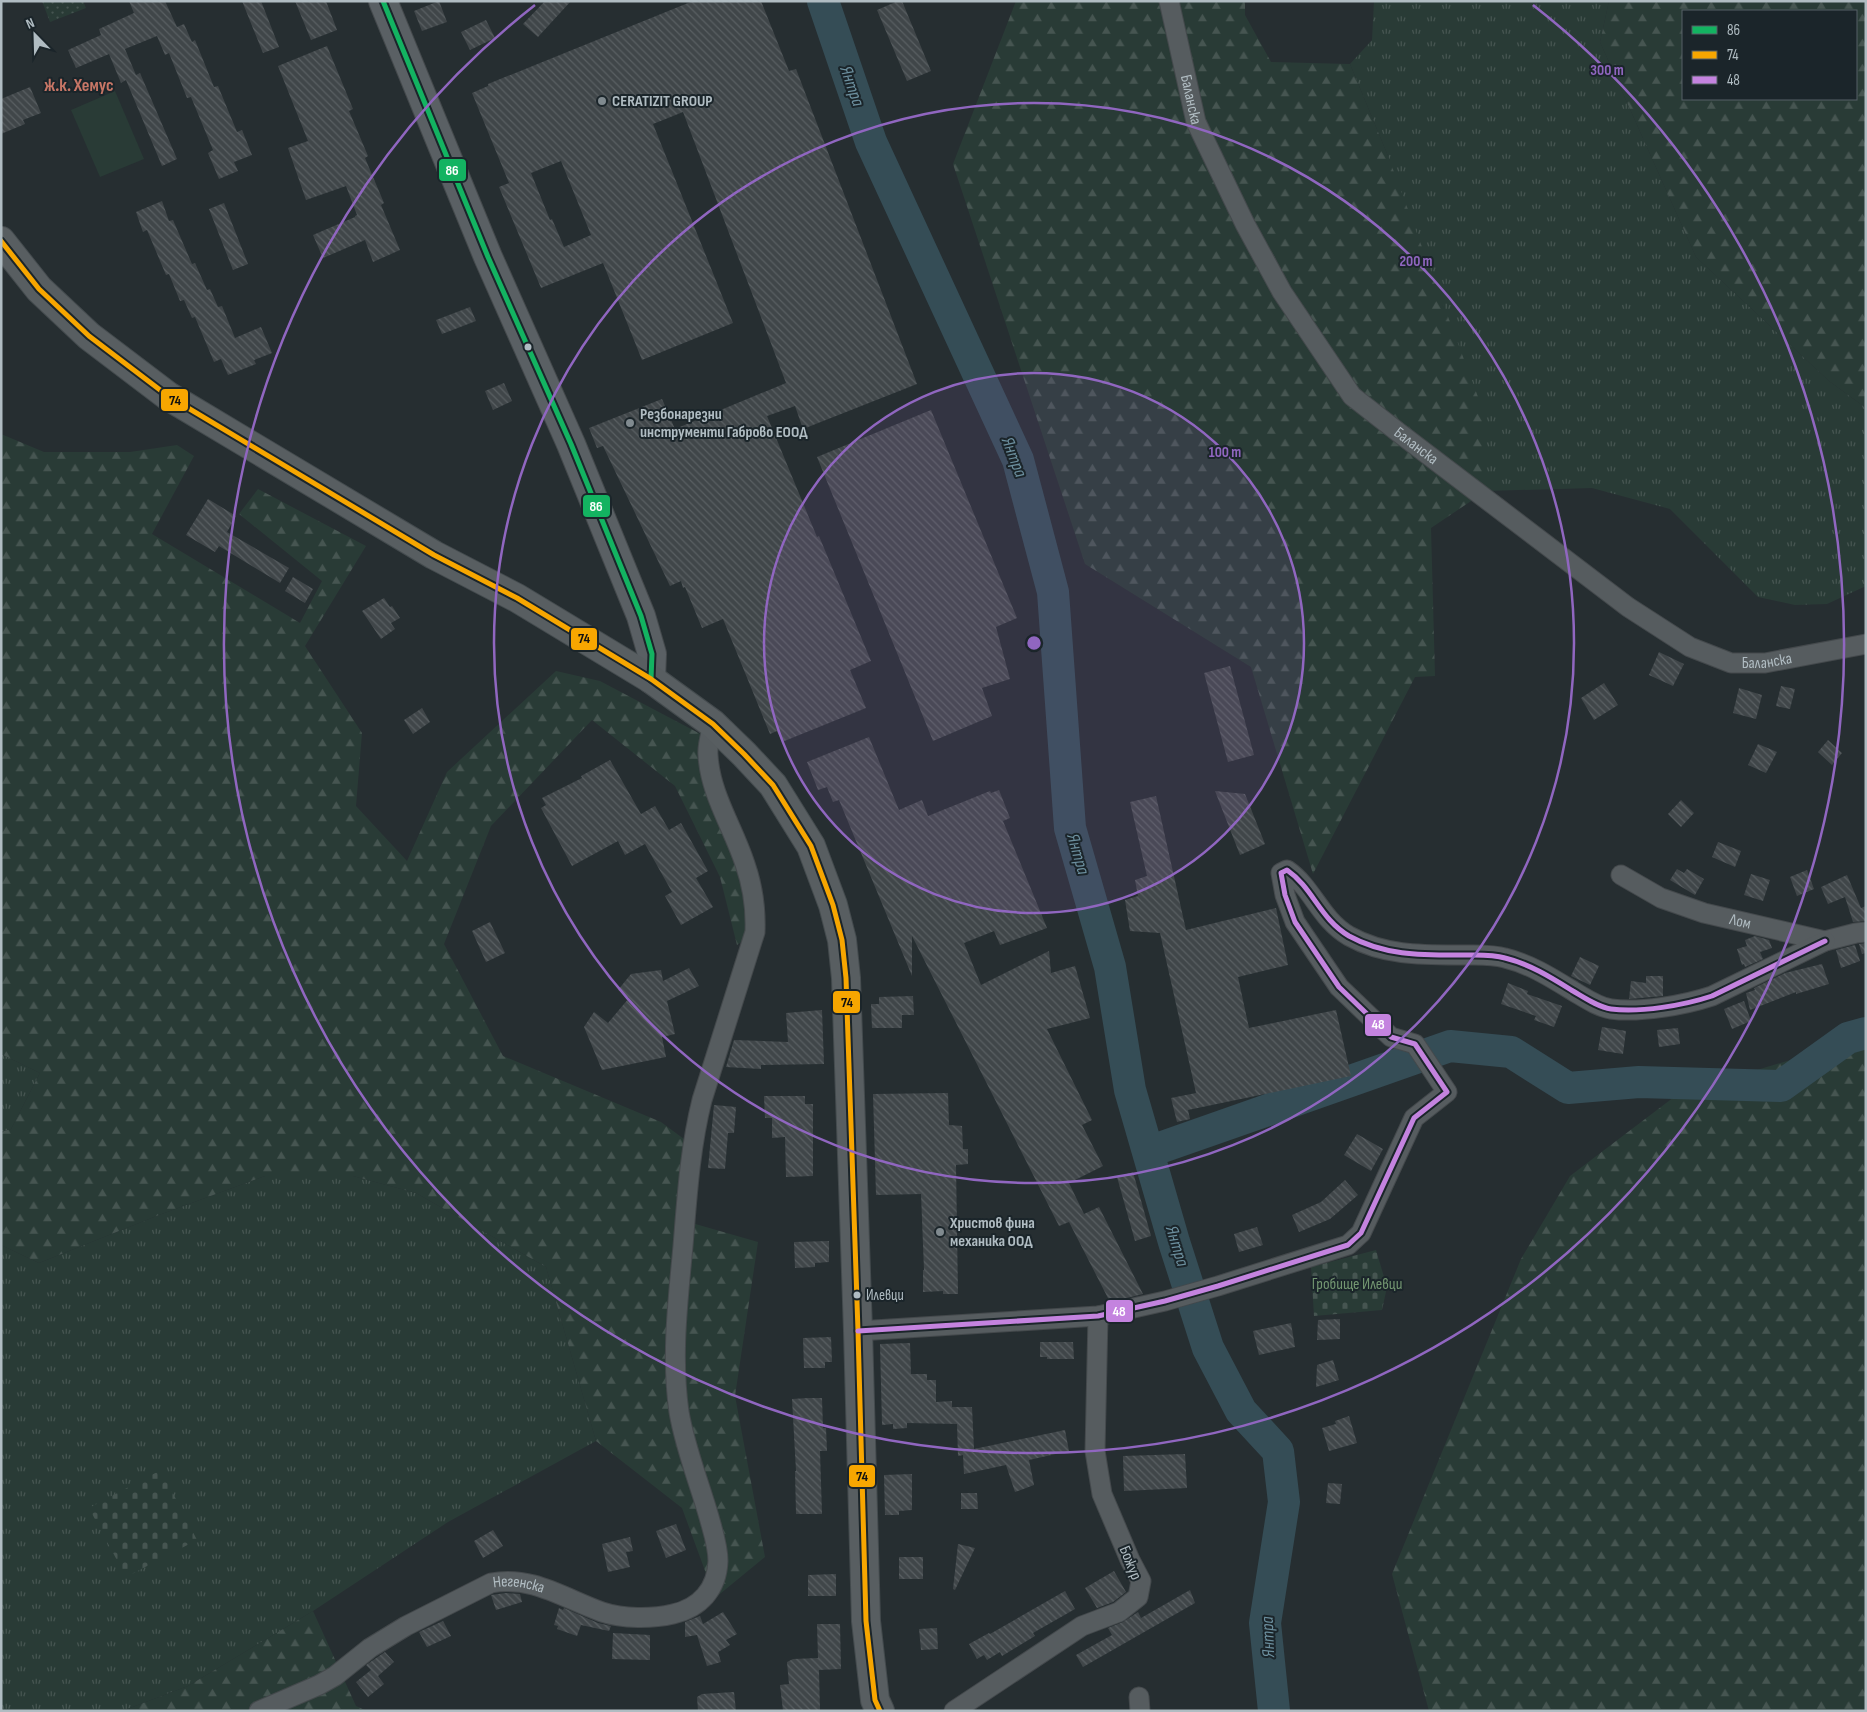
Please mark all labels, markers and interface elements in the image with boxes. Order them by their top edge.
north arrow [10,10,60,60]
legend [1682,10,1857,100]
text: N [23,14,37,33]
text: 86 [1727,21,1740,40]
text: 74 [1727,46,1739,65]
text: 300 m [1590,61,1624,80]
water label: Янтра [835,62,869,110]
text: 48 [1727,71,1740,90]
street label: Баланска [1176,73,1206,126]
district label: ж.к. Хемус [44,75,114,96]
place label: CERATIZIT GROUP [612,92,713,111]
marker: CERATIZIT GROUP [596,95,608,107]
line badge: 86 [438,158,467,182]
text: 86 [445,162,459,179]
text: 200 m [1399,252,1433,271]
unlabelled marker [523,342,533,352]
line badge: 74 [160,388,189,412]
text: 74 [169,392,181,409]
place label: Резбонарезни инструменти Габрово ЕООД [640,405,808,442]
marker: Резбонарезни инструменти Габрово ЕООД [624,417,636,429]
street label: Баланска [1390,423,1442,469]
water label: Янтра [996,433,1031,481]
text: 100 m [1209,443,1241,462]
line badge: 86 [582,494,611,518]
text: 86 [589,498,603,515]
line badge: 74 [570,627,598,651]
text: 74 [578,630,590,647]
centre of rings [1025,634,1043,652]
street label: Баланска [1742,649,1793,673]
water label: Янтра [1062,830,1094,877]
street label: Лом [1727,910,1753,933]
line badge: 74 [832,990,861,1014]
text: 74 [841,994,853,1011]
line badge: 48 [1364,1013,1392,1037]
text: 48 [1371,1016,1385,1033]
place label: Христов фина механика ООД [949,1214,1035,1251]
water label: Янтра [1161,1222,1193,1270]
marker: Христов фина механика ООД [934,1226,946,1238]
park label: Гробище Илевци [1312,1275,1402,1294]
place label: Илевци [866,1286,904,1305]
marker: Илевци [852,1290,862,1300]
line badge: 48 [1105,1299,1134,1323]
text: 48 [1112,1303,1126,1320]
line badge: 74 [848,1464,876,1488]
text: 74 [856,1468,868,1485]
street label: Божур [1115,1543,1145,1583]
street label: Негенска [492,1572,547,1597]
water label: Янтра [1257,1615,1279,1659]

